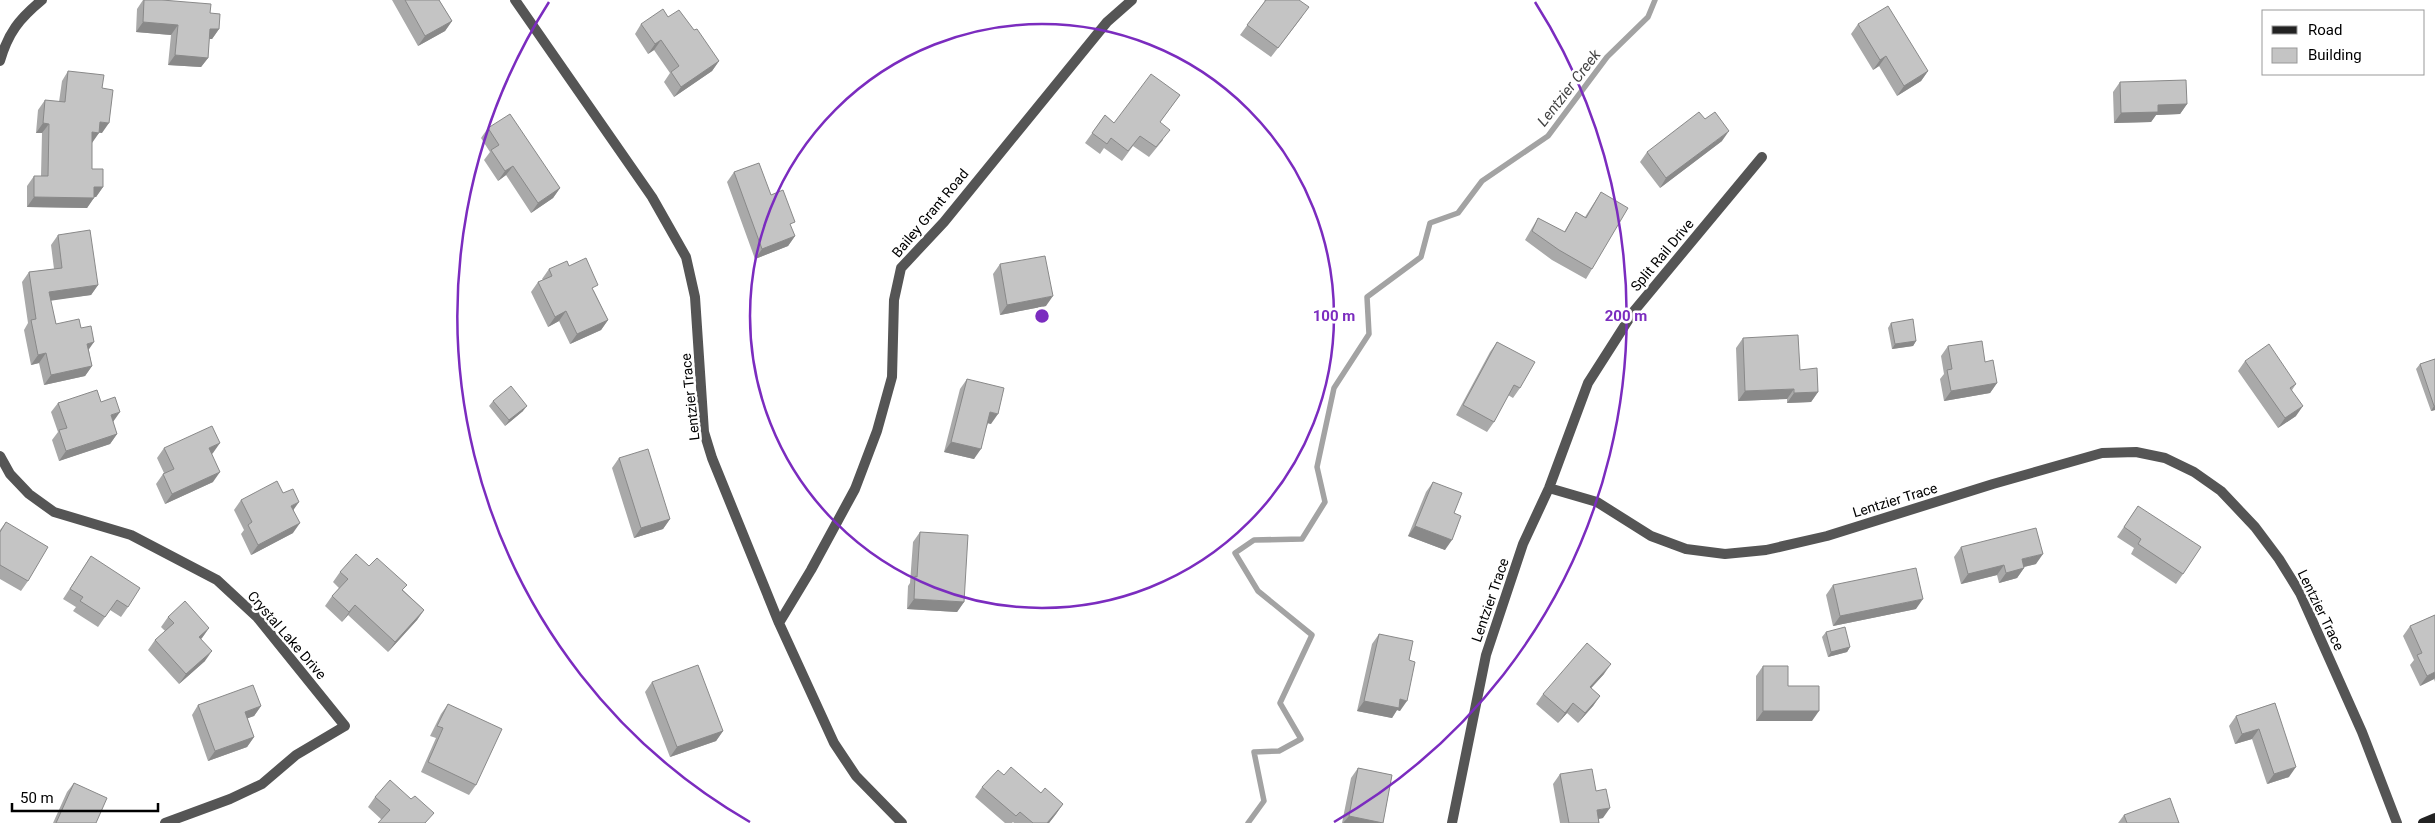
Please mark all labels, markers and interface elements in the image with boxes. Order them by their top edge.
legend [2262,10,2425,75]
text: Road [2308,21,2342,39]
water label: Lentzier Creek [1533,46,1605,130]
text: Building [2308,46,2362,64]
street label: Bailey Grant Road [888,166,972,260]
street label: Split Rail Drive [1627,216,1697,294]
centre of rings [1033,307,1051,325]
text: 100 m [1313,307,1355,325]
text: 200 m [1605,307,1647,325]
street label: Lentzier Trace [677,353,703,441]
street label: Lentzier Trace [1851,480,1939,520]
street label: Lentzier Trace [1468,556,1512,644]
street label: Lentzier Trace [2295,567,2347,653]
street label: Crystal Lake Drive [244,588,330,682]
scale bar [12,780,159,812]
text: 50 m [20,789,54,807]

